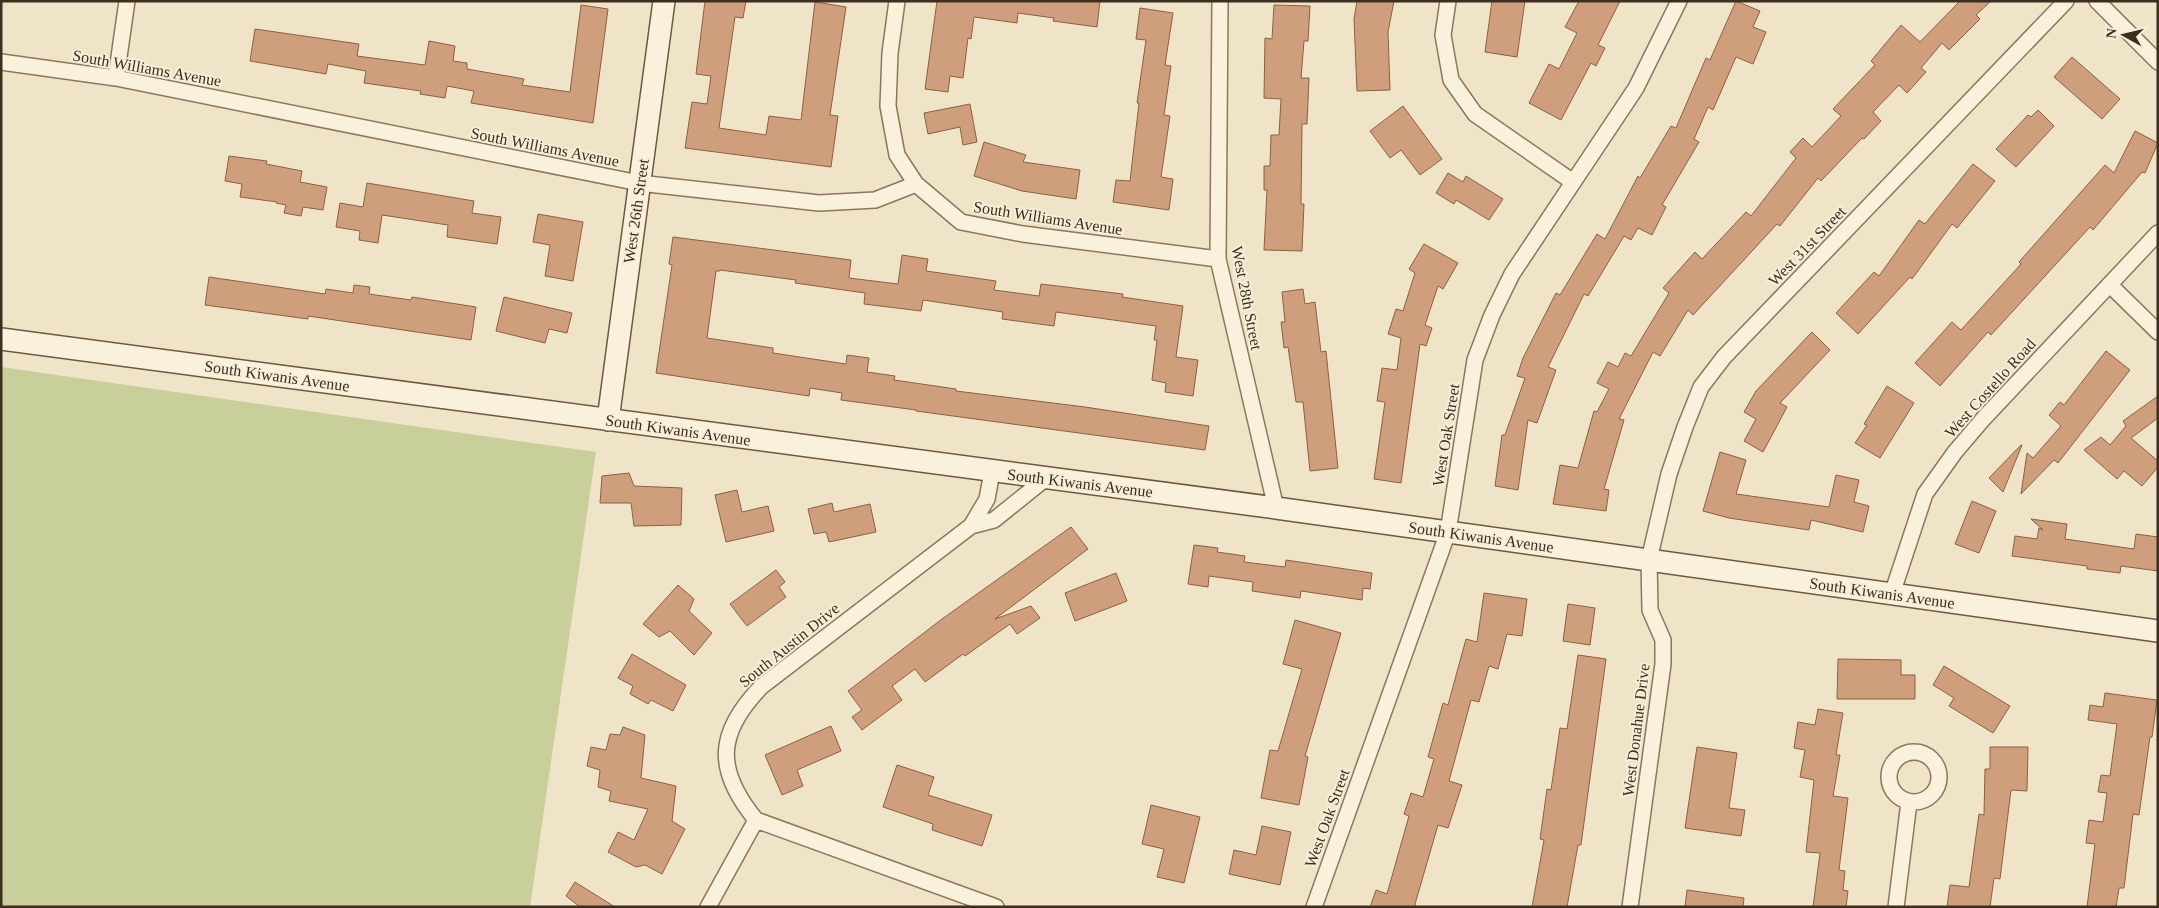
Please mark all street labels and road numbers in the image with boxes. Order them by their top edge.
street label: South Williams Avenue [71,47,223,89]
street label: South Williams Avenue [469,124,621,170]
street label: West 26th Street [620,157,652,264]
street label: South Williams Avenue [972,198,1124,238]
street label: West 31st Street [1765,202,1849,289]
street label: West 28th Street [1229,245,1266,352]
street label: West Costello Road [1941,335,2039,441]
street label: South Kiwanis Avenue [203,357,351,395]
street label: West Oak Street [1430,382,1463,487]
street label: South Kiwanis Avenue [604,411,752,449]
street label: South Kiwanis Avenue [1006,466,1154,500]
street label: South Kiwanis Avenue [1407,518,1555,556]
street label: South Kiwanis Avenue [1808,574,1956,612]
street label: South Austin Drive [736,600,842,690]
street label: West Donahue Drive [1619,663,1653,797]
street label: West Oak Street [1301,766,1353,870]

